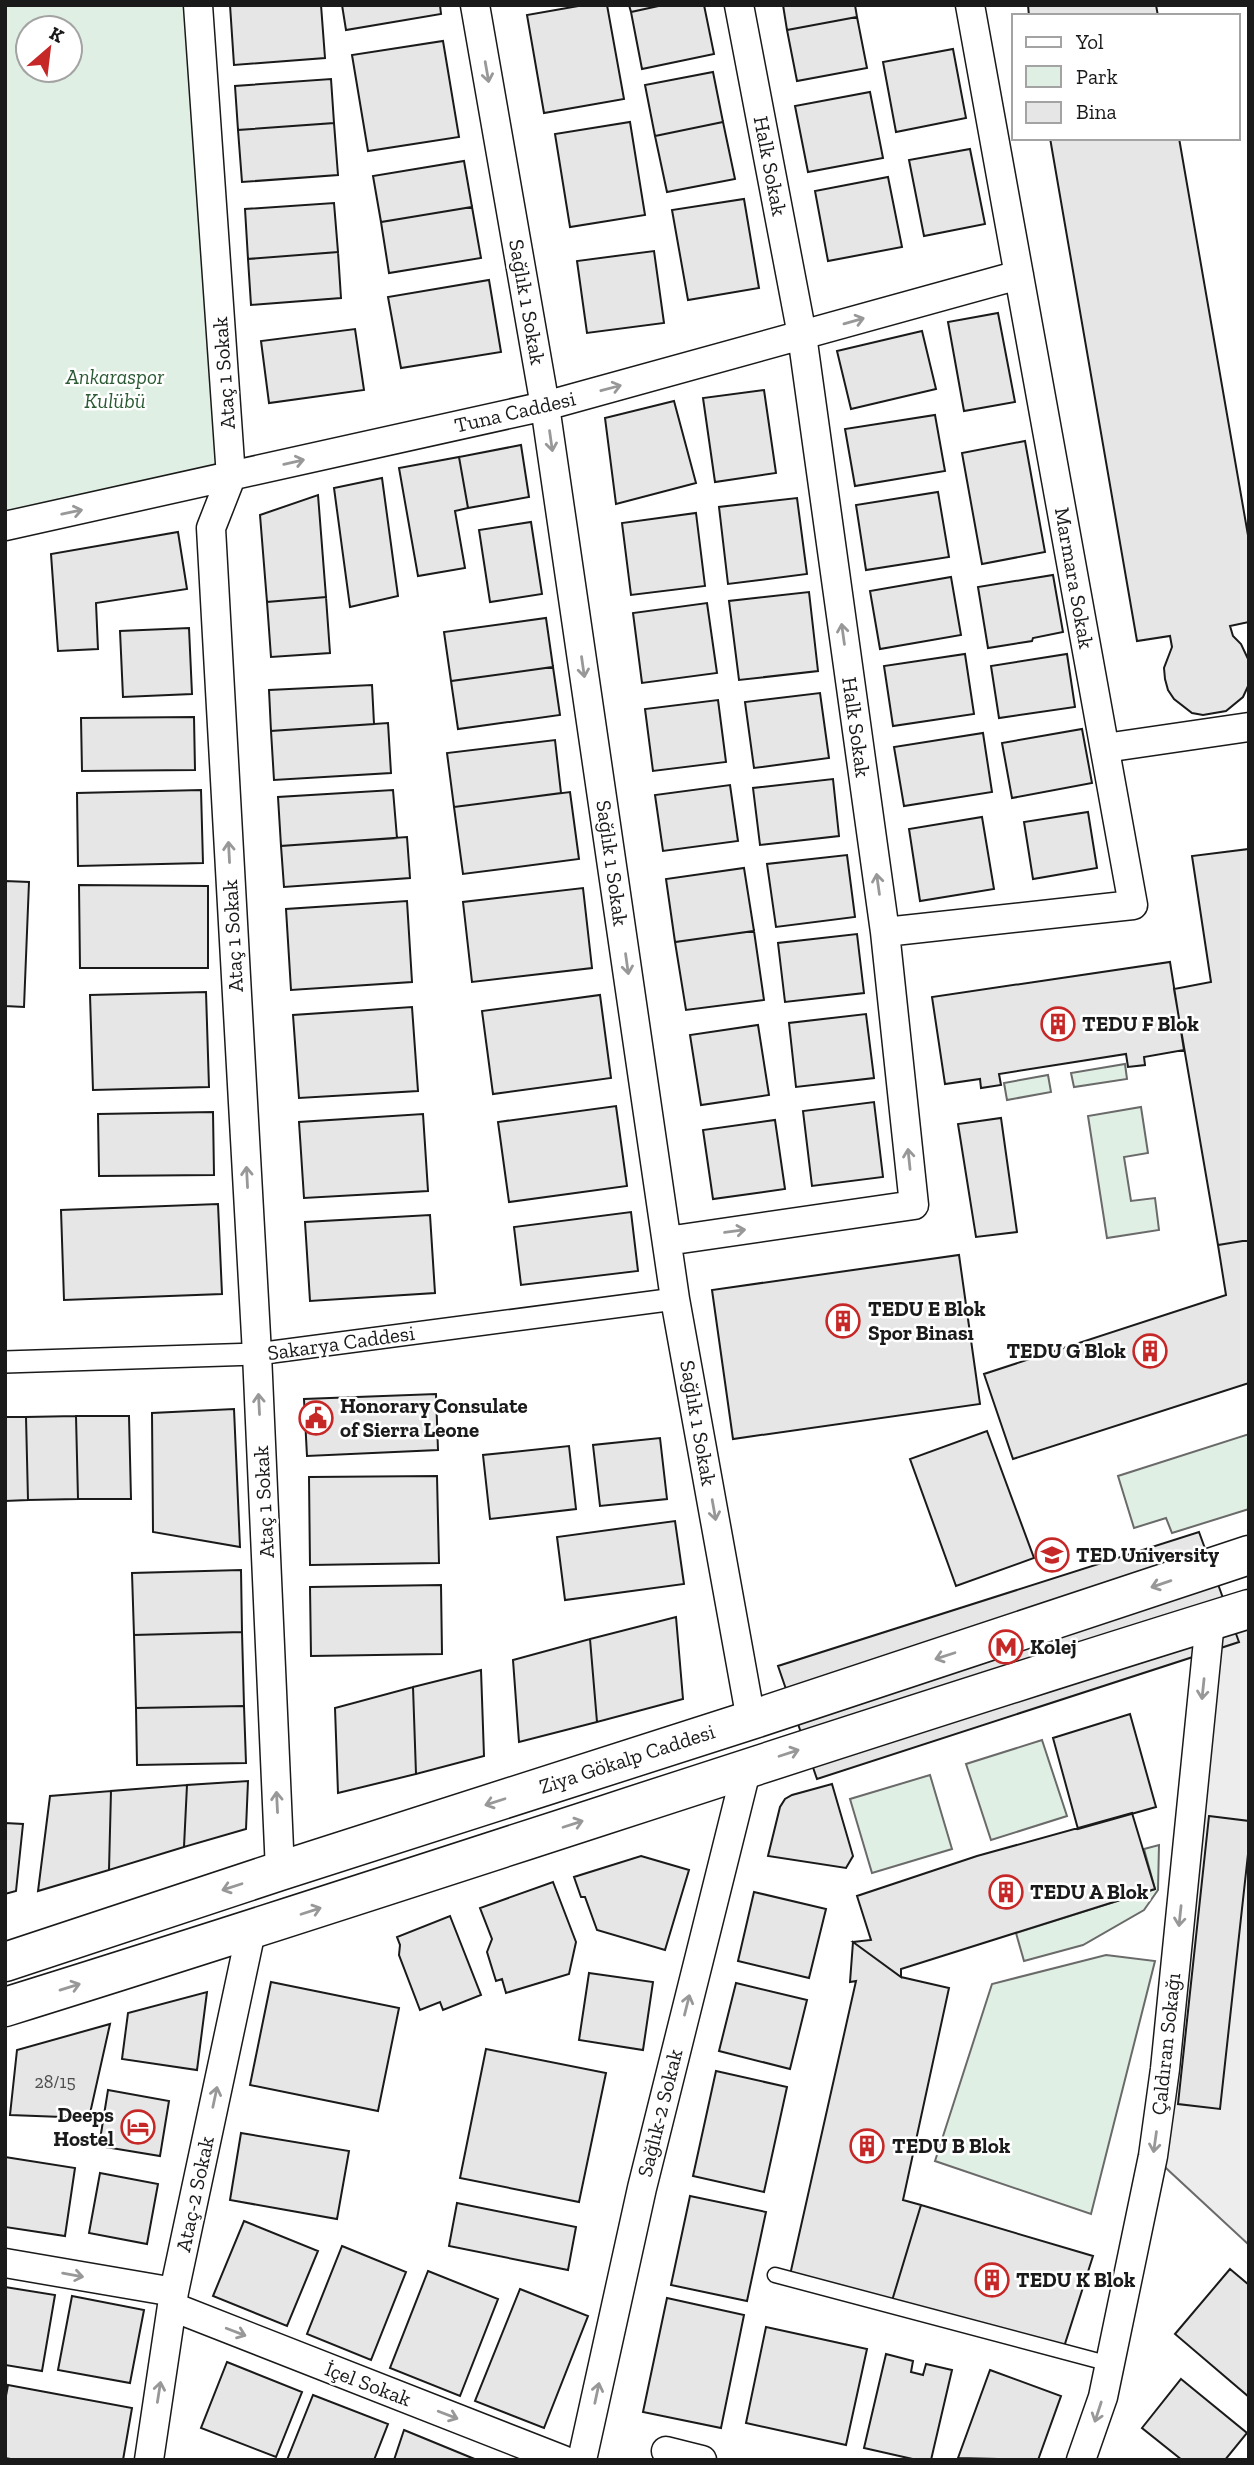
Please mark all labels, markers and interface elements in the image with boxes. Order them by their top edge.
north arrow [14,14,84,84]
legend [1012,14,1240,140]
text: K [46,21,68,48]
text: Yol [1075,29,1104,54]
one-way arrow [481,61,494,83]
text: Park [1076,64,1118,89]
text: Bina [1076,99,1117,124]
street label: Halk Sokak [749,114,792,218]
street label: Sağlık 1 Sokak [504,237,551,367]
one-way arrow [842,314,865,327]
street label: Ataç 1 Sokak [207,316,240,430]
park label: Ankaraspor Kulübü [65,364,165,413]
one-way arrow [599,381,622,394]
street label: Tuna Caddesi [452,385,578,438]
one-way arrow [544,430,557,452]
one-way arrow [282,455,305,469]
one-way arrow [60,504,83,518]
street label: Marmara Sokak [1050,505,1099,651]
one-way arrow [837,623,850,646]
one-way arrow [577,655,590,677]
street label: Halk Sokak [837,675,876,779]
street label: Sağlık 1 Sokak [591,798,634,928]
one-way arrow [222,840,235,863]
one-way arrow [871,873,884,896]
street label: Ataç 1 Sokak [217,879,248,993]
one-way arrow [621,953,634,975]
building icon: TEDU F Blok [1039,1005,1077,1043]
place label: TEDU F Blok [1082,1011,1199,1036]
one-way arrow [902,1148,915,1170]
one-way arrow [240,1166,253,1188]
one-way arrow [723,1224,746,1237]
place label: TEDU E Blok Spor Binası [868,1296,986,1345]
building icon: TEDU E Blok Spor Binası [824,1302,862,1340]
street label: Sakarya Caddesi [266,1320,416,1365]
building icon: TEDU G Blok [1131,1332,1169,1370]
place label: TEDU G Blok [1006,1338,1126,1363]
street label: Sağlık 1 Sokak [675,1358,722,1488]
one-way arrow [253,1393,266,1416]
place label: Honorary Consulate of Sierra Leone [340,1393,528,1442]
public building icon: Honorary Consulate of Sierra Leone [297,1399,335,1437]
street label: Ataç 1 Sokak [248,1445,279,1559]
one-way arrow [708,1498,721,1521]
school or university icon: TED University [1033,1536,1071,1574]
place label: TED University [1076,1542,1219,1567]
one-way arrow [1150,1579,1172,1591]
metro station icon: Kolej [987,1628,1025,1666]
place label: Kolej [1030,1634,1077,1659]
one-way arrow [934,1651,956,1663]
one-way arrow [1196,1677,1209,1700]
street label: Ziya Gökalp Caddesi [536,1718,718,1799]
one-way arrow [778,1746,800,1759]
one-way arrow [271,1791,284,1814]
one-way arrow [485,1796,507,1809]
one-way arrow [562,1817,584,1830]
building icon: TEDU A Blok [987,1873,1025,1911]
place label: TEDU A Blok [1030,1879,1149,1904]
one-way arrow [222,1881,244,1894]
one-way arrow [299,1904,321,1916]
one-way arrow [1173,1904,1186,1926]
street label: Çaldıran Sokağı [1146,1971,1185,2116]
one-way arrow [59,1980,81,1993]
one-way arrow [681,1994,694,2016]
street label: Sağlık-2 Sokak [632,2046,688,2179]
house number: 28/15 [34,2071,76,2093]
one-way arrow [209,2086,223,2109]
place label: Deeps Hostel [53,2102,114,2151]
hotel icon: Deeps Hostel [119,2108,157,2146]
building icon: TEDU B Blok [848,2127,886,2165]
one-way arrow [1148,2130,1161,2152]
place label: TEDU B Blok [892,2133,1011,2158]
street label: Ataç-2 Sokak [170,2134,219,2254]
building icon: TEDU K Blok [973,2261,1011,2299]
place label: TEDU K Blok [1016,2267,1136,2292]
one-way arrow [61,2269,83,2282]
one-way arrow [225,2327,246,2339]
street label: İçel Sokak [322,2356,415,2411]
one-way arrow [153,2381,166,2404]
one-way arrow [591,2382,605,2405]
one-way arrow [1090,2401,1103,2423]
one-way arrow [436,2410,458,2422]

